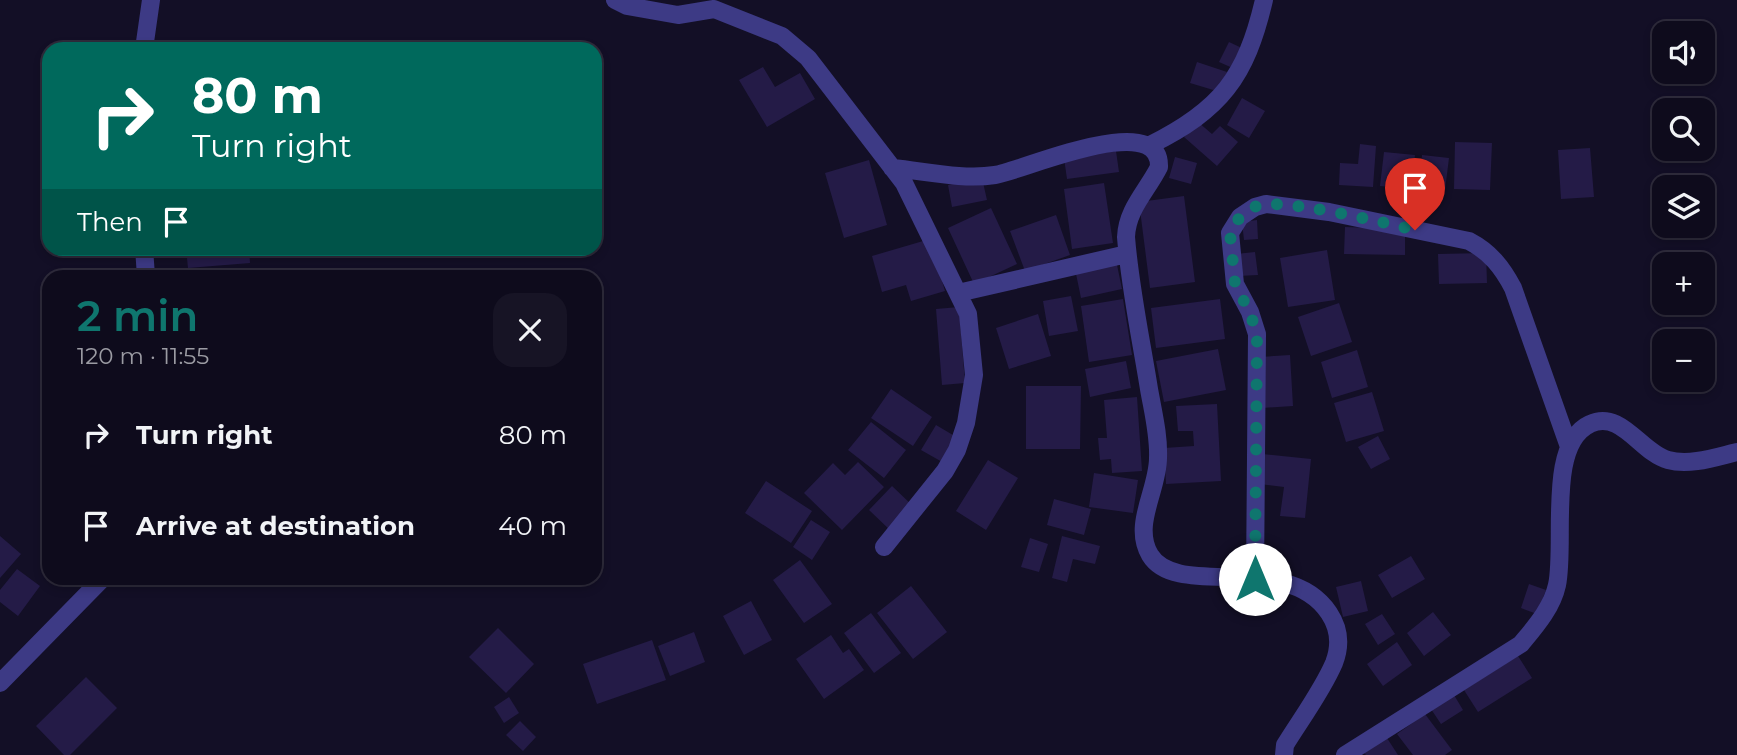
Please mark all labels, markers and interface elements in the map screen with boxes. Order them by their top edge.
map controls [1652,21,1715,392]
button: sound [1652,21,1715,84]
text: 80 m [192,66,323,125]
icon: right [77,70,168,161]
button: search [1652,98,1715,161]
text: Turn right [192,126,352,165]
pin [1385,158,1445,230]
icon: arrive [1396,169,1434,207]
button: layers [1652,175,1715,238]
icon: arrive [157,203,195,241]
text: Then [77,206,143,238]
button: + [1652,252,1715,315]
text: 2 min [77,290,198,342]
button: close [493,293,567,367]
button: − [1652,329,1715,392]
text: 120 m · 11:55 [77,342,209,370]
icon: right [77,416,115,454]
text: Turn right [136,419,272,451]
text: 80 m [499,419,567,451]
icon: arrive [77,507,115,545]
text: Arrive at destination [136,510,415,542]
text: 40 m [498,510,567,542]
position arrow [1218,542,1292,616]

